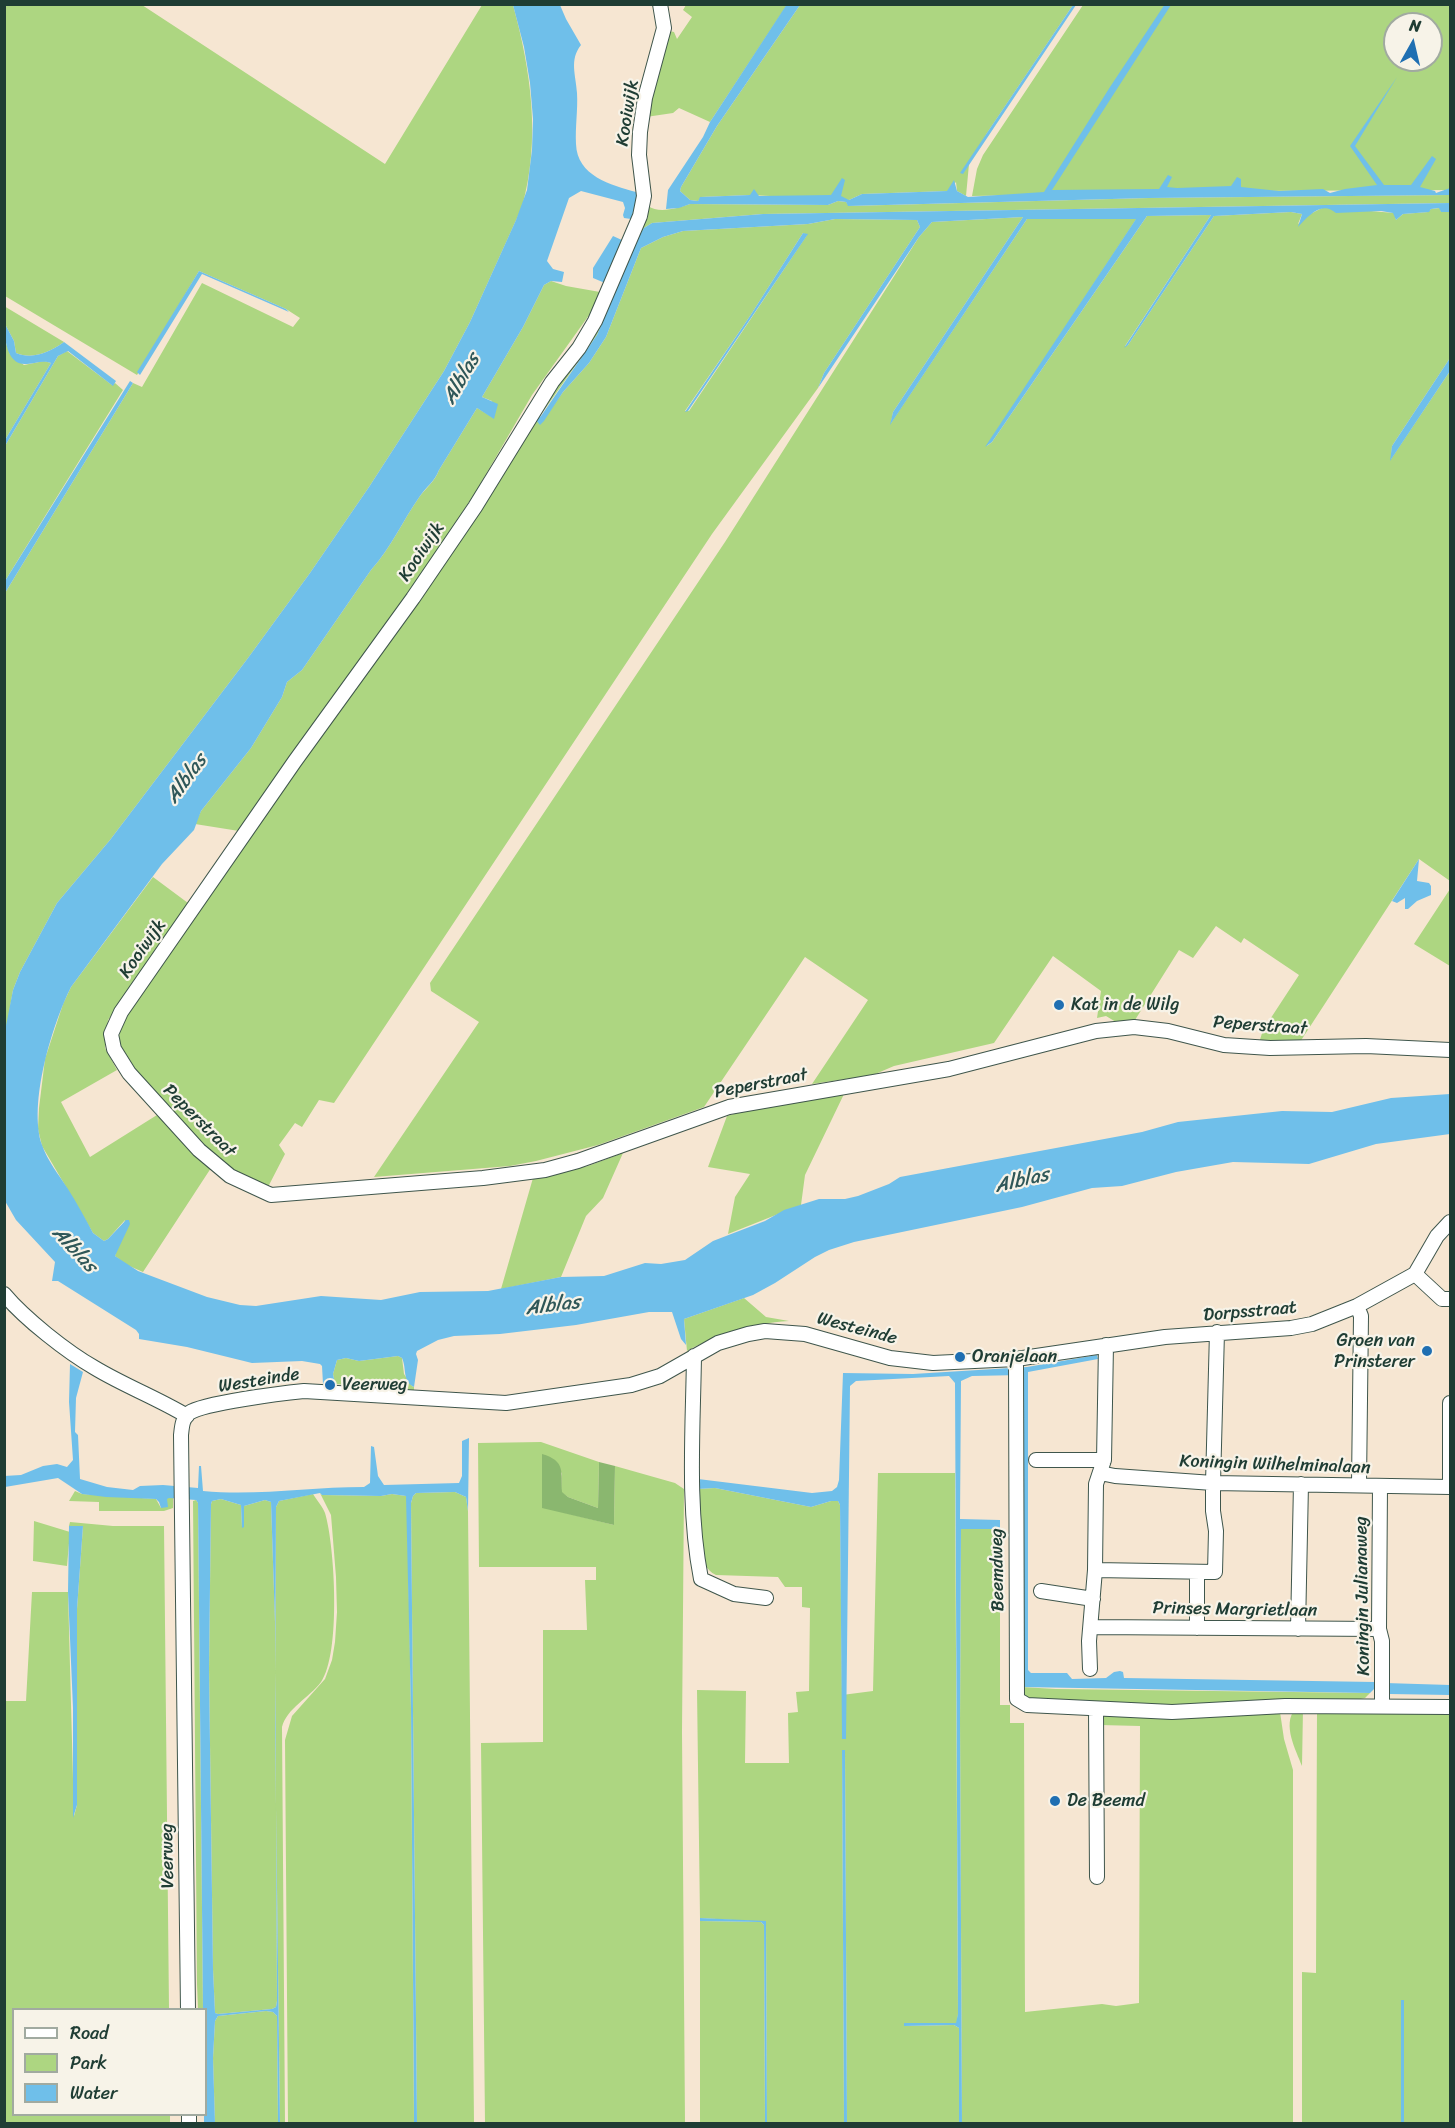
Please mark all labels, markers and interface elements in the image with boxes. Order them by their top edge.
text: N [1408,11,1423,41]
north arrow [1383,12,1443,72]
street label: Kooiwijk [612,78,644,148]
water label: Alblas [438,349,486,409]
street label: Kooiwijk [394,518,450,586]
water label: Alblas [161,750,213,808]
street label: Kooiwijk [115,915,171,983]
place label: Kat in de Wilg [1071,994,1179,1016]
marker: Kat in de Wilg [1052,998,1066,1012]
street label: Peperstraat [1212,1012,1308,1040]
street label: Peperstraat [713,1064,809,1104]
street label: Peperstraat [158,1080,240,1162]
water label: Alblas [993,1163,1051,1199]
water label: Alblas [47,1222,101,1278]
water label: Alblas [525,1291,581,1321]
street label: Dorpsstraat [1202,1297,1298,1327]
street label: Westeinde [815,1308,899,1350]
place label: Groen van Prinsterer [1334,1330,1415,1372]
marker: Groen van Prinsterer [1420,1344,1434,1358]
place label: Oranjelaan [972,1346,1057,1368]
marker: Oranjelaan [953,1350,967,1364]
street label: Westeinde [217,1364,301,1398]
place label: Veerweg [342,1374,407,1396]
marker: Veerweg [323,1378,337,1392]
street label: Koningin Wilhelminalaan [1179,1451,1371,1479]
street label: Koningin Julianaweg [1351,1516,1375,1676]
street label: Beemdweg [986,1528,1010,1612]
street label: Prinses Margrietlaan [1153,1598,1317,1622]
place label: De Beemd [1067,1790,1145,1812]
marker: De Beemd [1048,1794,1062,1808]
street label: Veerweg [157,1823,179,1889]
legend [12,2008,207,2116]
text: Road [70,2017,109,2049]
text: Park [70,2047,107,2079]
text: Water [70,2077,117,2109]

